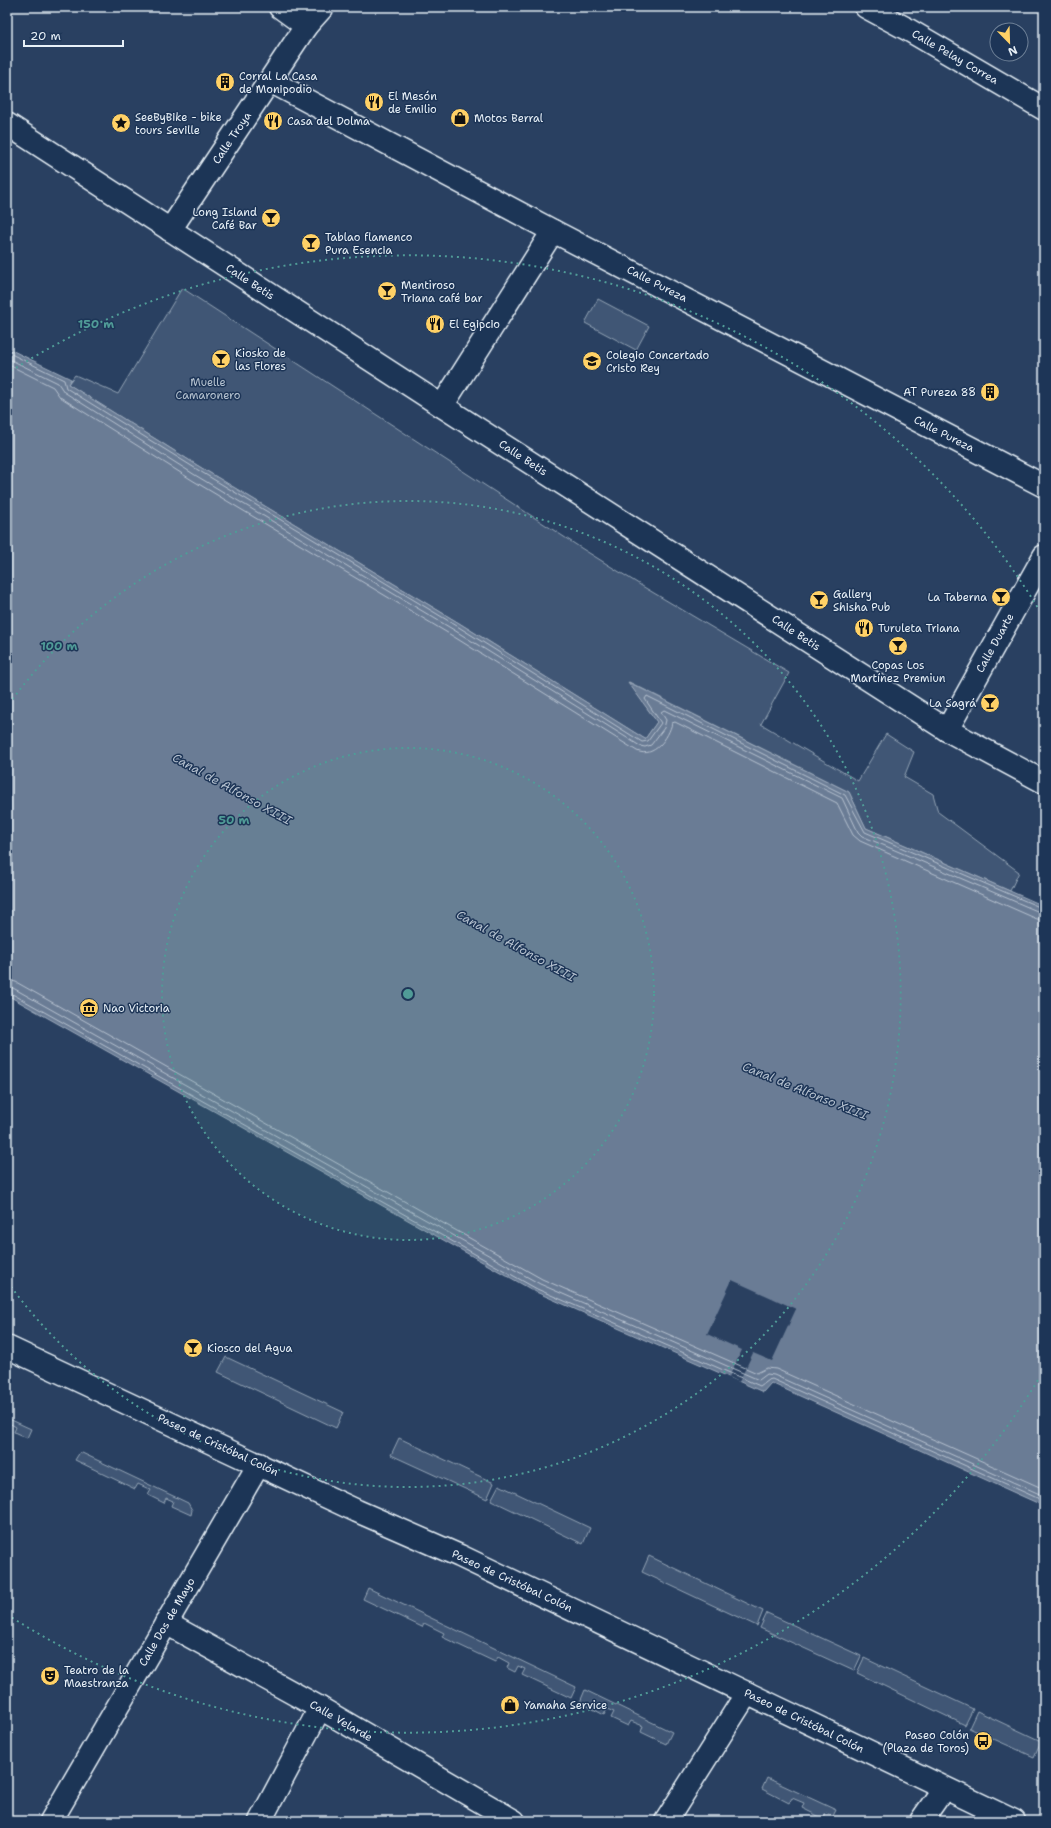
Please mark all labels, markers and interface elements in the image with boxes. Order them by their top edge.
scale bar [24,22,123,48]
north arrow [989,22,1029,62]
street label: Calle Pelay Correa [909,26,1001,88]
text: 20 m [30,28,61,44]
text: N [1006,42,1020,59]
place label: Corral La Casa de Monipodio [239,69,317,97]
building icon: Corral La Casa de Monipodio [214,71,236,93]
place label: El Mesón de Emilio [388,89,437,117]
restaurant icon: El Mesón de Emilio [363,91,385,113]
shop icon: Motos Berral [449,107,471,129]
street label: Calle Troya [209,109,255,167]
place label: SeeByBike - bike tours Seville [135,110,222,138]
restaurant icon: Casa del Dolma [262,110,284,132]
place label: Motos Berral [474,111,544,126]
place icon: SeeByBike - bike tours Seville [110,112,132,134]
place label: Casa del Dolma [287,114,370,129]
place label: Long Island Café Bar [193,205,257,233]
bar icon: Long Island Café Bar [260,207,282,229]
place label: Tablao flamenco Pura Esencia [325,230,413,258]
bar icon: Tablao flamenco Pura Esencia [300,232,322,254]
street label: Calle Betis [223,261,277,303]
street label: Calle Pureza [624,262,690,306]
place label: Mentiroso Triana café bar [401,278,483,306]
bar icon: Mentiroso Triana café bar [376,280,398,302]
restaurant icon: El Egipcio [424,313,446,335]
text: 150 m [78,316,114,332]
place label: El Egipcio [449,317,500,332]
place label: Kiosko de las Flores [235,346,286,374]
bar icon: Kiosko de las Flores [210,348,232,370]
place label: Colegio Concertado Cristo Rey [606,348,710,376]
school or university icon: Colegio Concertado Cristo Rey [581,350,603,372]
park label: Muelle Camaronero [176,375,241,403]
building icon: AT Pureza 88 [979,381,1001,403]
place label: AT Pureza 88 [903,385,976,400]
street label: Calle Pureza [911,412,977,456]
street label: Calle Betis [496,437,550,479]
bar icon: La Taberna [990,586,1012,608]
place label: Gallery Shisha Pub [833,587,890,615]
bar icon: Gallery Shisha Pub [808,589,830,611]
place label: La Taberna [927,590,987,605]
street label: Calle Duarte [973,611,1017,675]
street label: Calle Betis [769,612,823,654]
restaurant icon: Turuleta Triana [853,617,875,639]
place label: Turuleta Triana [878,621,960,636]
bar icon: Copas Los Martínez Premiun [887,635,909,657]
text: 100 m [41,638,78,654]
place label: Copas Los Martínez Premiun [850,658,946,686]
bar icon: La Sagrá [979,692,1001,714]
place label: La Sagrá [929,696,976,711]
water label: Canal de Alfonso XIII [170,750,296,829]
text: 50 m [219,812,250,828]
water label: Canal de Alfonso XIII [454,907,580,986]
centre of rings [401,987,415,1001]
museum icon: Nao Victoria [78,997,100,1019]
place label: Nao Victoria [103,1001,170,1016]
water label: Canal de Alfonso XIII [740,1058,871,1124]
bar icon: Kiosco del Agua [182,1337,204,1359]
place label: Kiosco del Agua [207,1341,292,1356]
street label: Paseo de Cristóbal Colón [155,1410,281,1480]
street label: Paseo de Cristóbal Colón [449,1546,575,1616]
street label: Calle Dos de Mayo [136,1575,199,1669]
place label: Teatro de la Maestranza [64,1663,129,1691]
theatre icon: Teatro de la Maestranza [39,1665,61,1687]
street label: Paseo de Cristóbal Colón [742,1685,867,1757]
shop icon: Yamaha Service [499,1694,521,1716]
street label: Calle Velarde [307,1697,375,1745]
place label: Yamaha Service [524,1698,607,1713]
place label: Paseo Colón (Plaza de Toros) [883,1728,969,1756]
bus stop icon: Paseo Colón (Plaza de Toros) [972,1730,994,1752]

